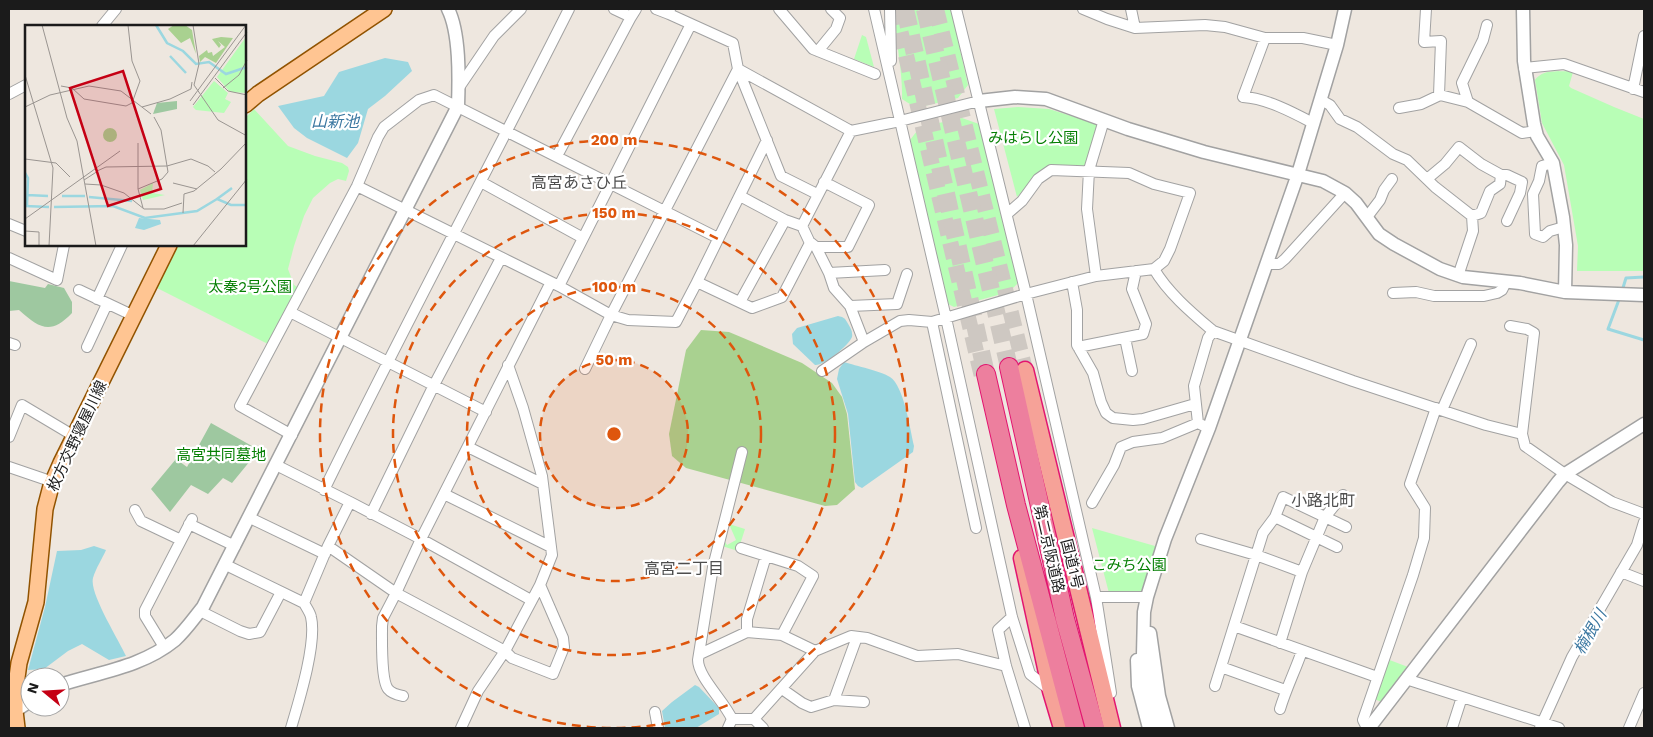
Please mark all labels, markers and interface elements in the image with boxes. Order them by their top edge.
inset map [25,25,246,246]
water label: 山新池 [311,112,361,131]
park label: みはらし公園 [988,129,1078,147]
text: 200 m [591,131,637,149]
district label: 高宮あさひ丘 [531,173,627,192]
text: 150 m [592,204,636,222]
park label: 太秦2号公園 [208,278,292,296]
text: 100 m [592,278,636,296]
text: 50 m [596,351,632,369]
street label: 枚方交野寝屋川線 [43,378,111,494]
centre of rings [605,425,623,443]
park label: 高宮共同墓地 [176,446,266,464]
district label: 小路北町 [1291,491,1355,510]
street label: 第二京阪道路 [1030,503,1068,595]
street label: 国道1号 [1057,537,1087,591]
park label: こみち公園 [1091,556,1167,574]
district label: 高宮二丁目 [644,559,724,578]
water label: 楠根川 [1570,605,1611,658]
north arrow [20,667,70,717]
text: N [23,681,42,695]

